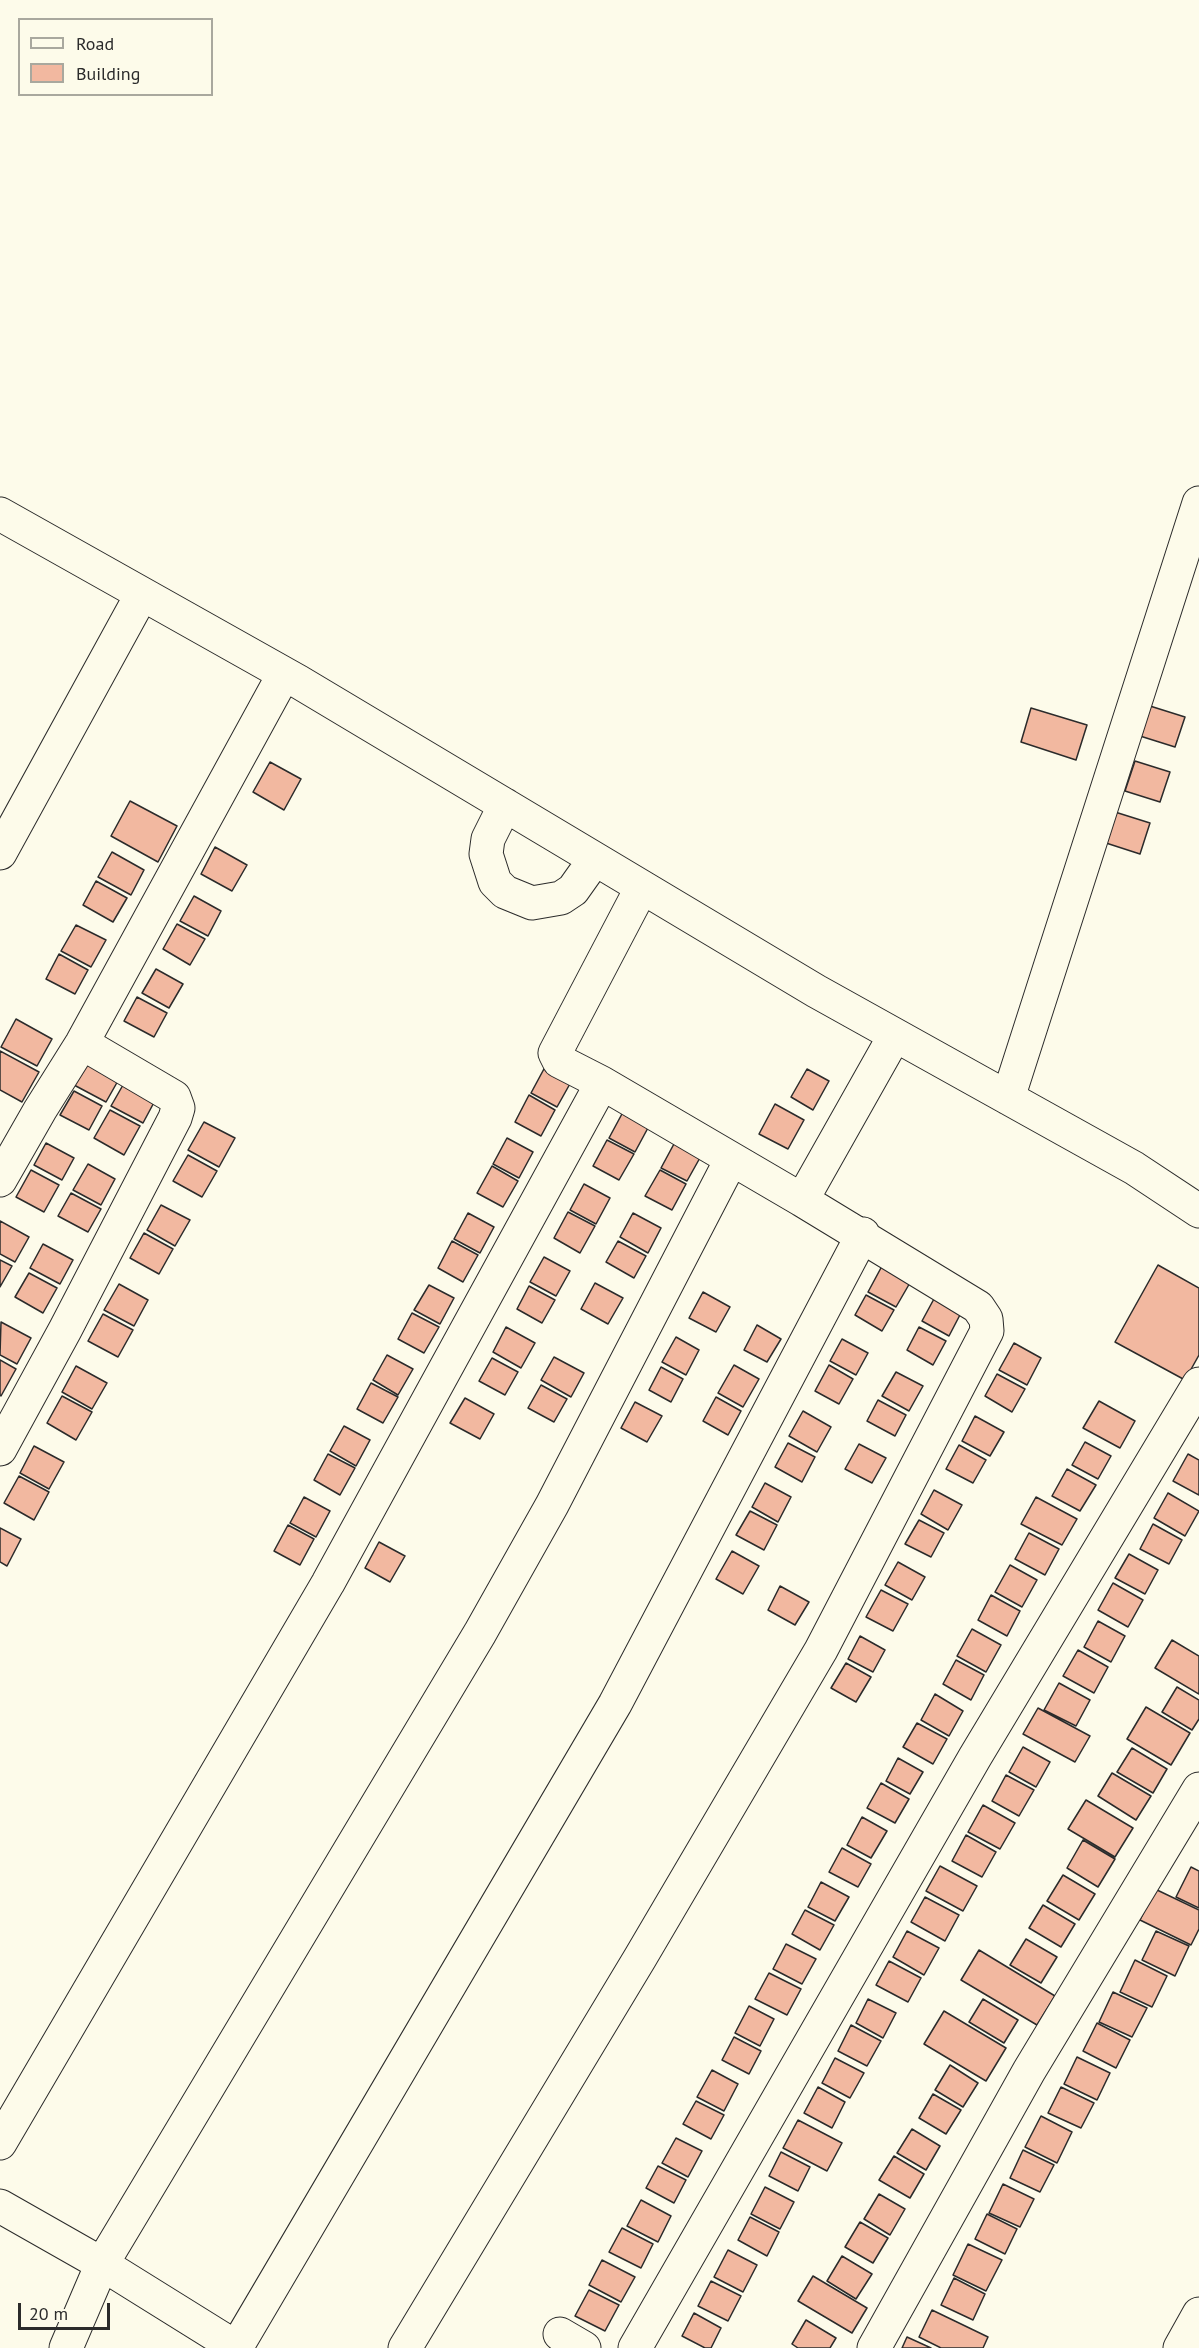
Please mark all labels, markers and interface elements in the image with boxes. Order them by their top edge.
legend [18,18,213,96]
text: Road [76,32,114,55]
text: Building [76,62,140,85]
scale bar [21,2291,112,2329]
text: 20 m [29,2302,68,2325]

